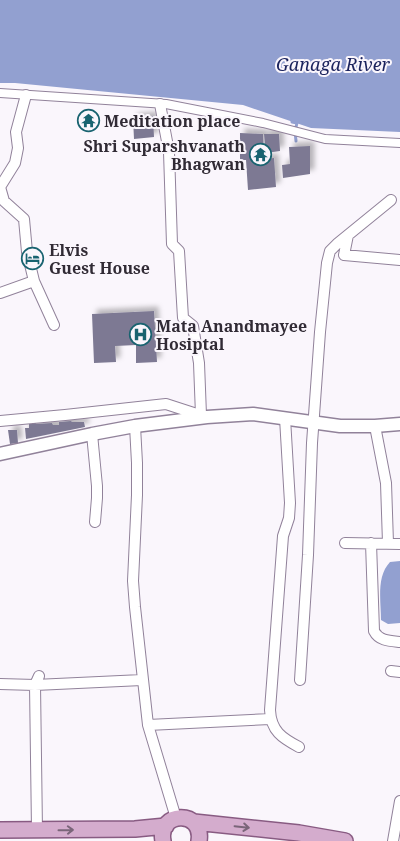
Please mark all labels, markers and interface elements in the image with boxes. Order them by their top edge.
water label: Ganaga River [276,52,391,76]
temple icon: Meditation place [76,109,100,133]
place label: Meditation place [104,110,240,132]
place label: Shri Suparshvanath Bhagwan [84,135,245,175]
temple icon: Shri Suparshvanath Bhagwan [249,143,273,167]
place label: Elvis Guest House [49,239,150,279]
hotel icon: Elvis Guest House [21,247,45,271]
place label: Mata Anandmayee Hosiptal [156,315,307,355]
hospital icon: Mata Anandmayee Hosiptal [128,323,152,347]
one-way arrow [234,822,250,832]
one-way arrow [58,825,74,835]

